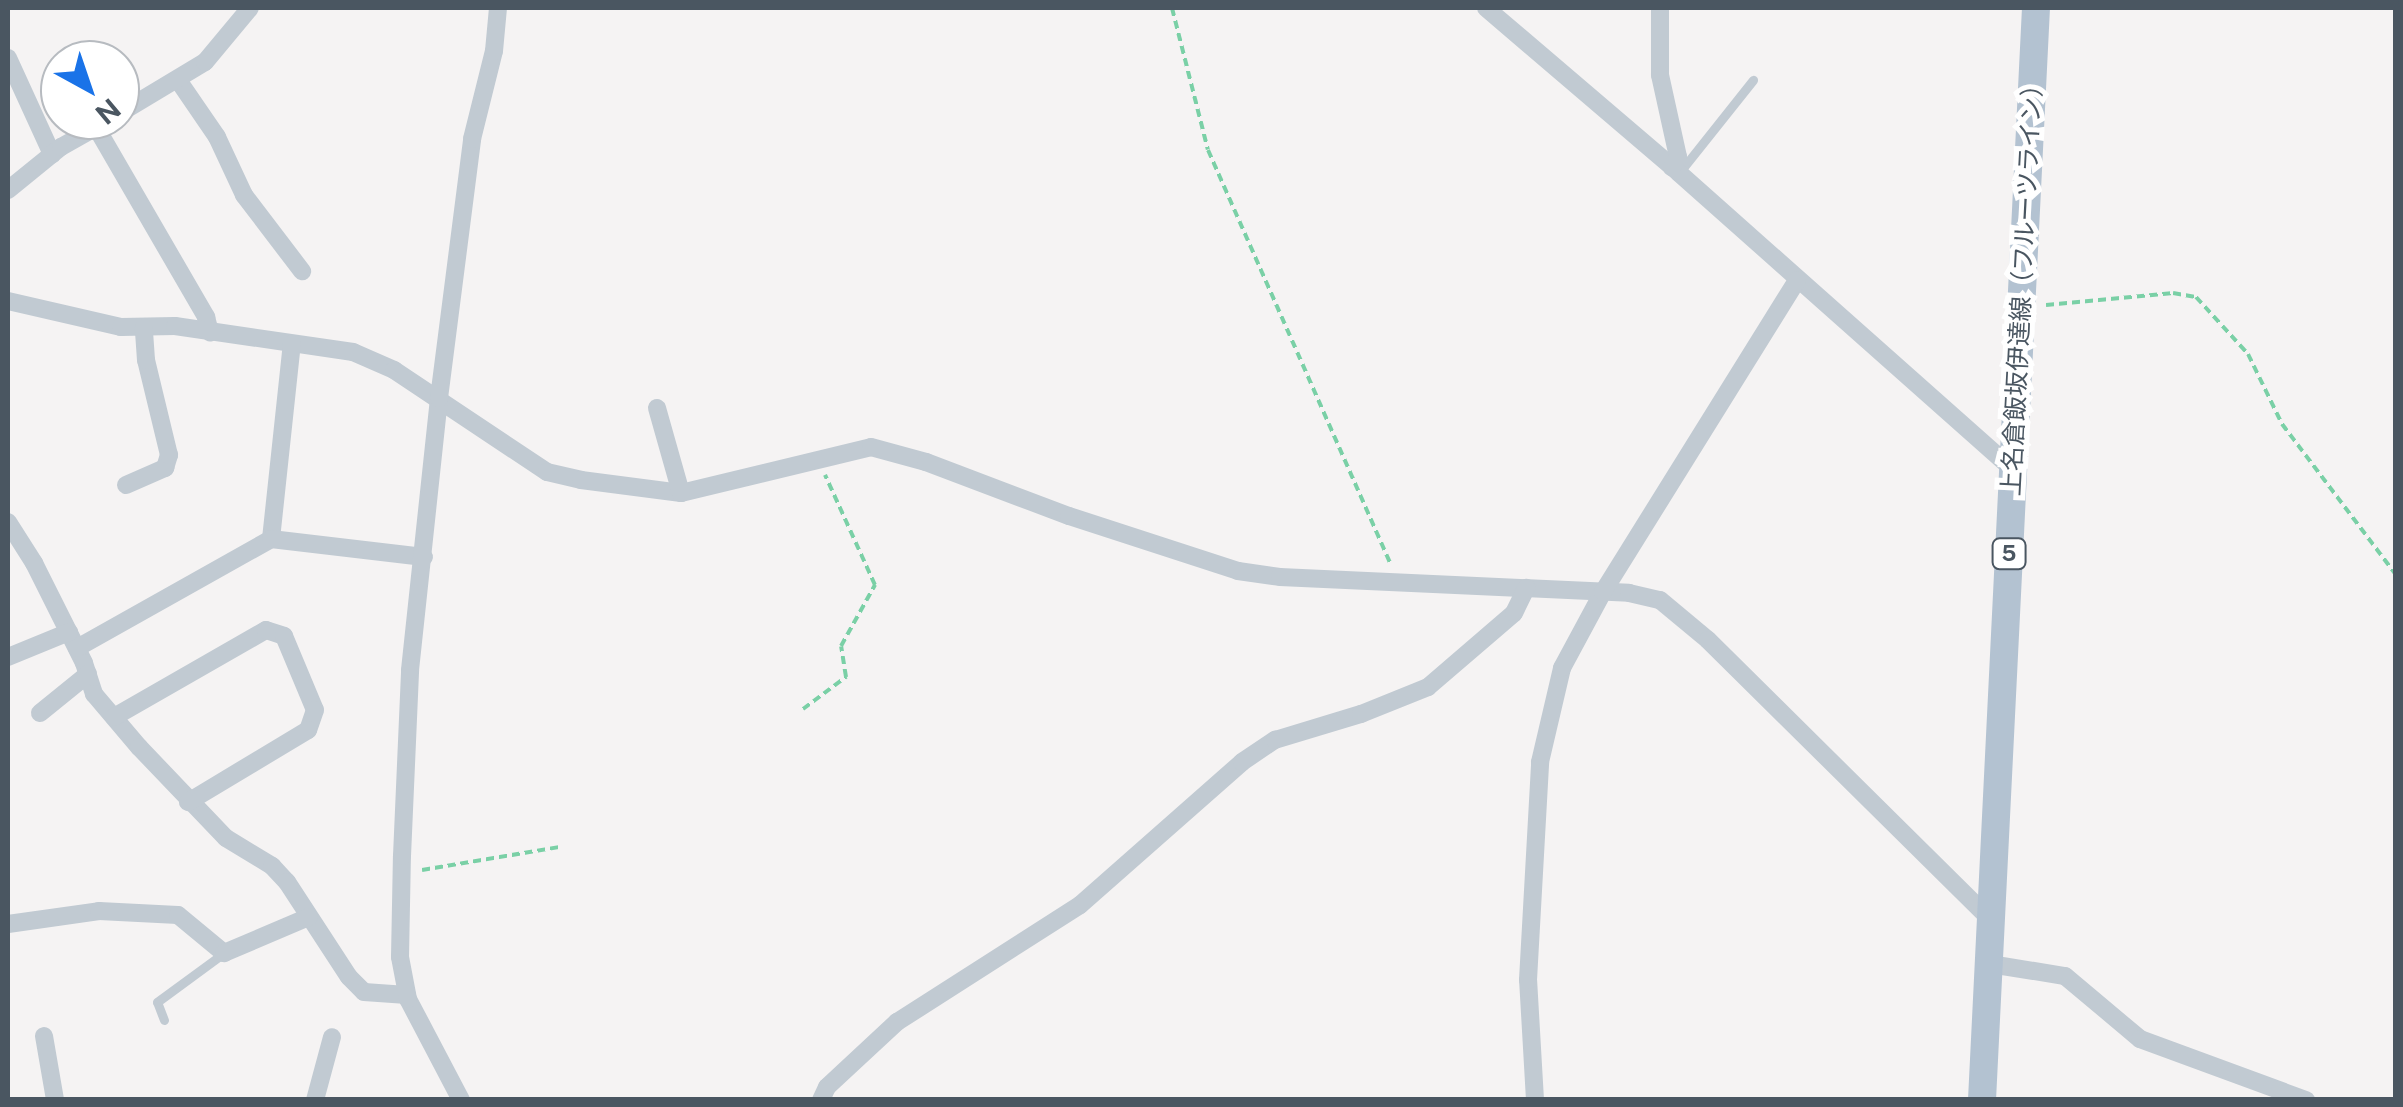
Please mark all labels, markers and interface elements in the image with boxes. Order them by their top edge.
north arrow [40,40,140,140]
street label: 上名倉飯坂伊達線（フルーツライン） [1996,71,2048,497]
text: N [89,92,127,132]
road number: 5 [1992,537,2026,571]

